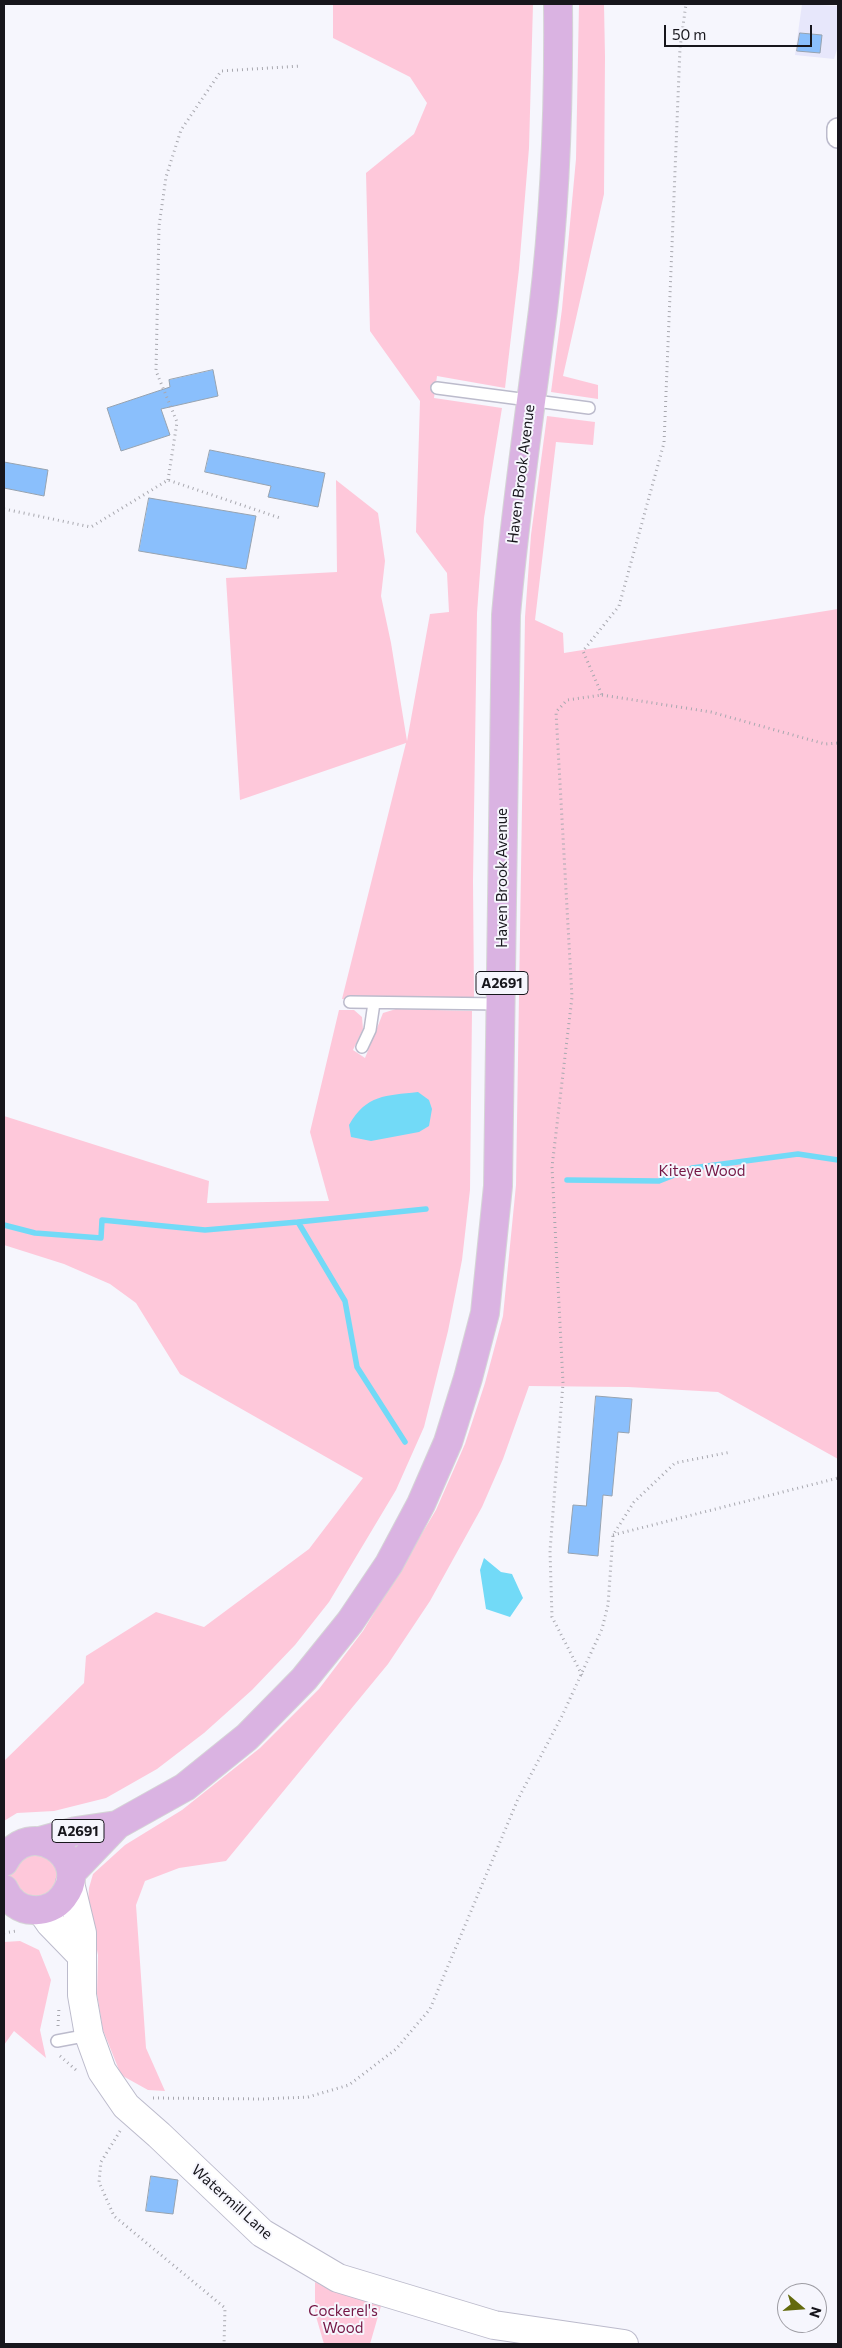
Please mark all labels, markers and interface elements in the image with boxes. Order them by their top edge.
scale bar [667,15,814,47]
text: 50 m [672,25,706,43]
street label: Haven Brook Avenue [504,403,538,545]
street label: Haven Brook Avenue [493,808,511,948]
road number: A2691 [476,971,528,994]
park label: Kiteye Wood [659,1162,745,1180]
road number: A2691 [52,1820,104,1842]
street label: Watermill Lane [188,2161,276,2243]
north arrow [777,2283,827,2333]
park label: Cockerel's Wood [308,2302,378,2337]
text: N [806,2305,825,2320]

